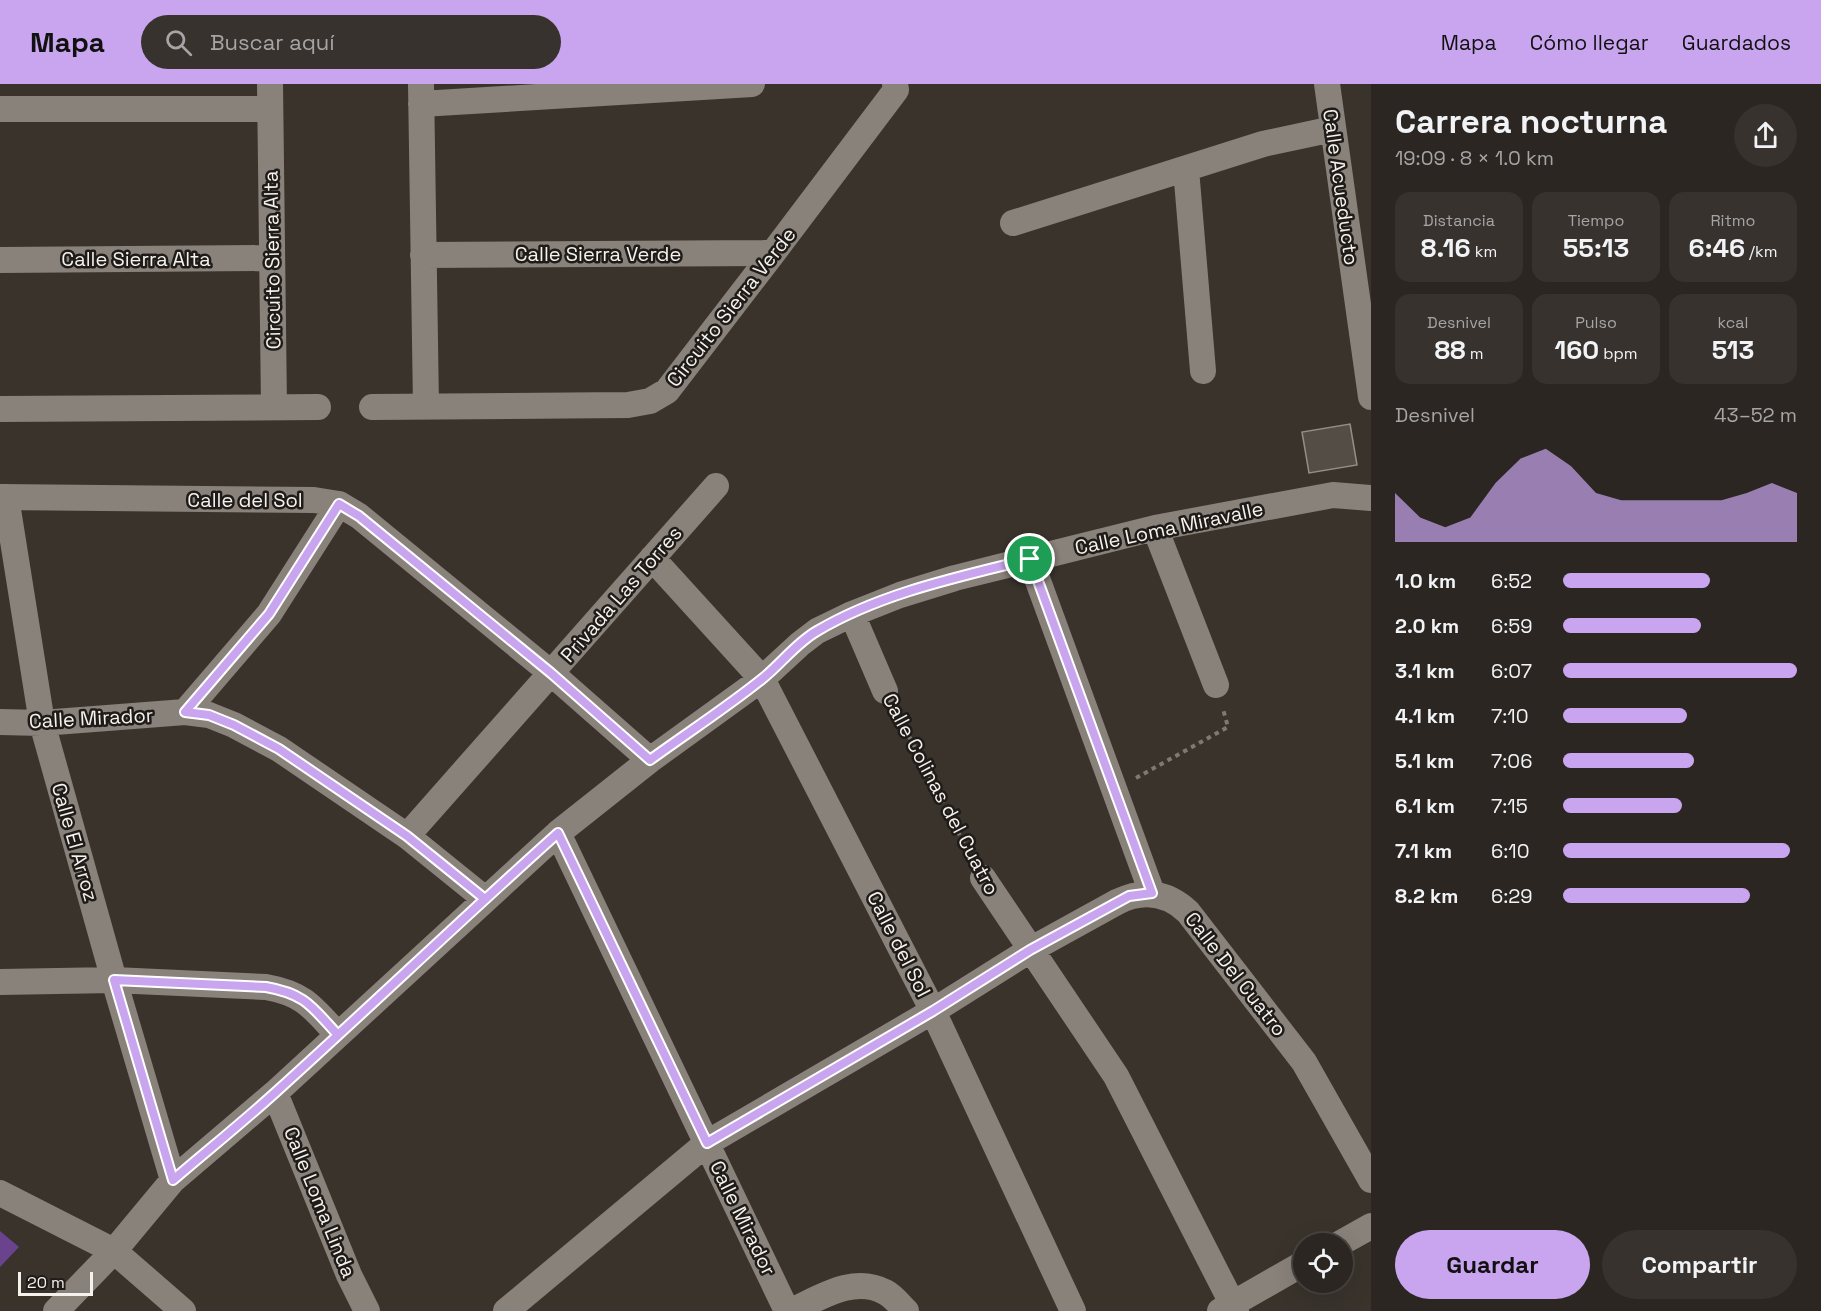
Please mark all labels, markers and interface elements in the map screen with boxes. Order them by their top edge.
search box [141,15,561,69]
text: Mapa [30,24,105,60]
icon: search [162,26,195,59]
text: Buscar aquí [210,28,335,56]
text: Mapa [1441,29,1497,56]
text: Cómo llegar [1530,29,1649,56]
text: Guardados [1682,29,1791,56]
text: Carrera nocturna [1395,101,1667,143]
button: share [1734,104,1797,167]
street label: Calle Acueducto [1317,107,1365,267]
text: 19:09 · 8 × 1.0 km [1395,145,1554,171]
street label: Circuito Sierra Alta [257,170,287,350]
text: Distancia [1423,210,1495,231]
text: Tiempo [1568,210,1624,231]
text: Ritmo [1710,210,1756,231]
street label: Circuito Sierra Verde [660,222,802,392]
text: 8.16 [1421,231,1471,265]
text: 55:13 [1563,231,1629,265]
text: 6:46 [1689,231,1745,265]
street label: Calle Sierra Verde [515,241,681,267]
text: km [1471,241,1497,262]
text: /km [1745,241,1777,262]
street label: Calle Sierra Alta [61,246,211,272]
text: Desnivel [1427,312,1491,333]
text: Pulso [1575,312,1617,333]
text: kcal [1718,312,1748,333]
text: 88 [1434,333,1466,367]
text: 160 [1554,333,1599,367]
text: 513 [1712,333,1754,367]
text: m [1466,343,1484,364]
text: bpm [1599,343,1638,364]
text: Desnivel [1395,402,1475,428]
text: 43–52 m [1714,402,1797,428]
street label: Calle del Sol [187,487,303,513]
street label: Calle Loma Miravalle [1072,495,1266,561]
street label: Privada Las Torres [555,520,687,668]
pin [1004,533,1055,584]
icon: arrive [1013,542,1046,575]
text: 1.0 km [1395,568,1456,594]
text: 6:52 [1491,568,1532,594]
text: 2.0 km [1395,613,1459,639]
text: 6:59 [1491,613,1533,639]
text: 3.1 km [1395,658,1455,684]
text: 6:07 [1491,658,1532,684]
street label: Calle Colinas del Cuatro [877,689,1005,899]
street label: Calle Mirador [28,702,154,734]
text: 4.1 km [1395,703,1455,729]
text: 7:10 [1491,703,1529,729]
text: 5.1 km [1395,748,1454,774]
text: 7:06 [1491,748,1532,774]
street label: Calle El Arroz [46,780,104,904]
text: 6.1 km [1395,793,1455,819]
text: 7:15 [1491,793,1528,819]
text: 7.1 km [1395,838,1452,864]
text: 6:10 [1491,838,1529,864]
text: 8.2 km [1395,883,1458,909]
text: 6:29 [1491,883,1533,909]
street label: Calle del Sol [861,887,937,1001]
street label: Calle Del Cuatro [1179,907,1293,1041]
street label: Calle Loma Linda [278,1123,362,1281]
street label: Calle Mirador [704,1156,782,1280]
button: Guardar [1395,1230,1590,1299]
button: Compartir [1602,1230,1797,1299]
map controls [1293,1233,1353,1293]
button: locate [1293,1233,1353,1293]
scale bar [18,1269,93,1296]
text: 20 m [27,1272,65,1293]

